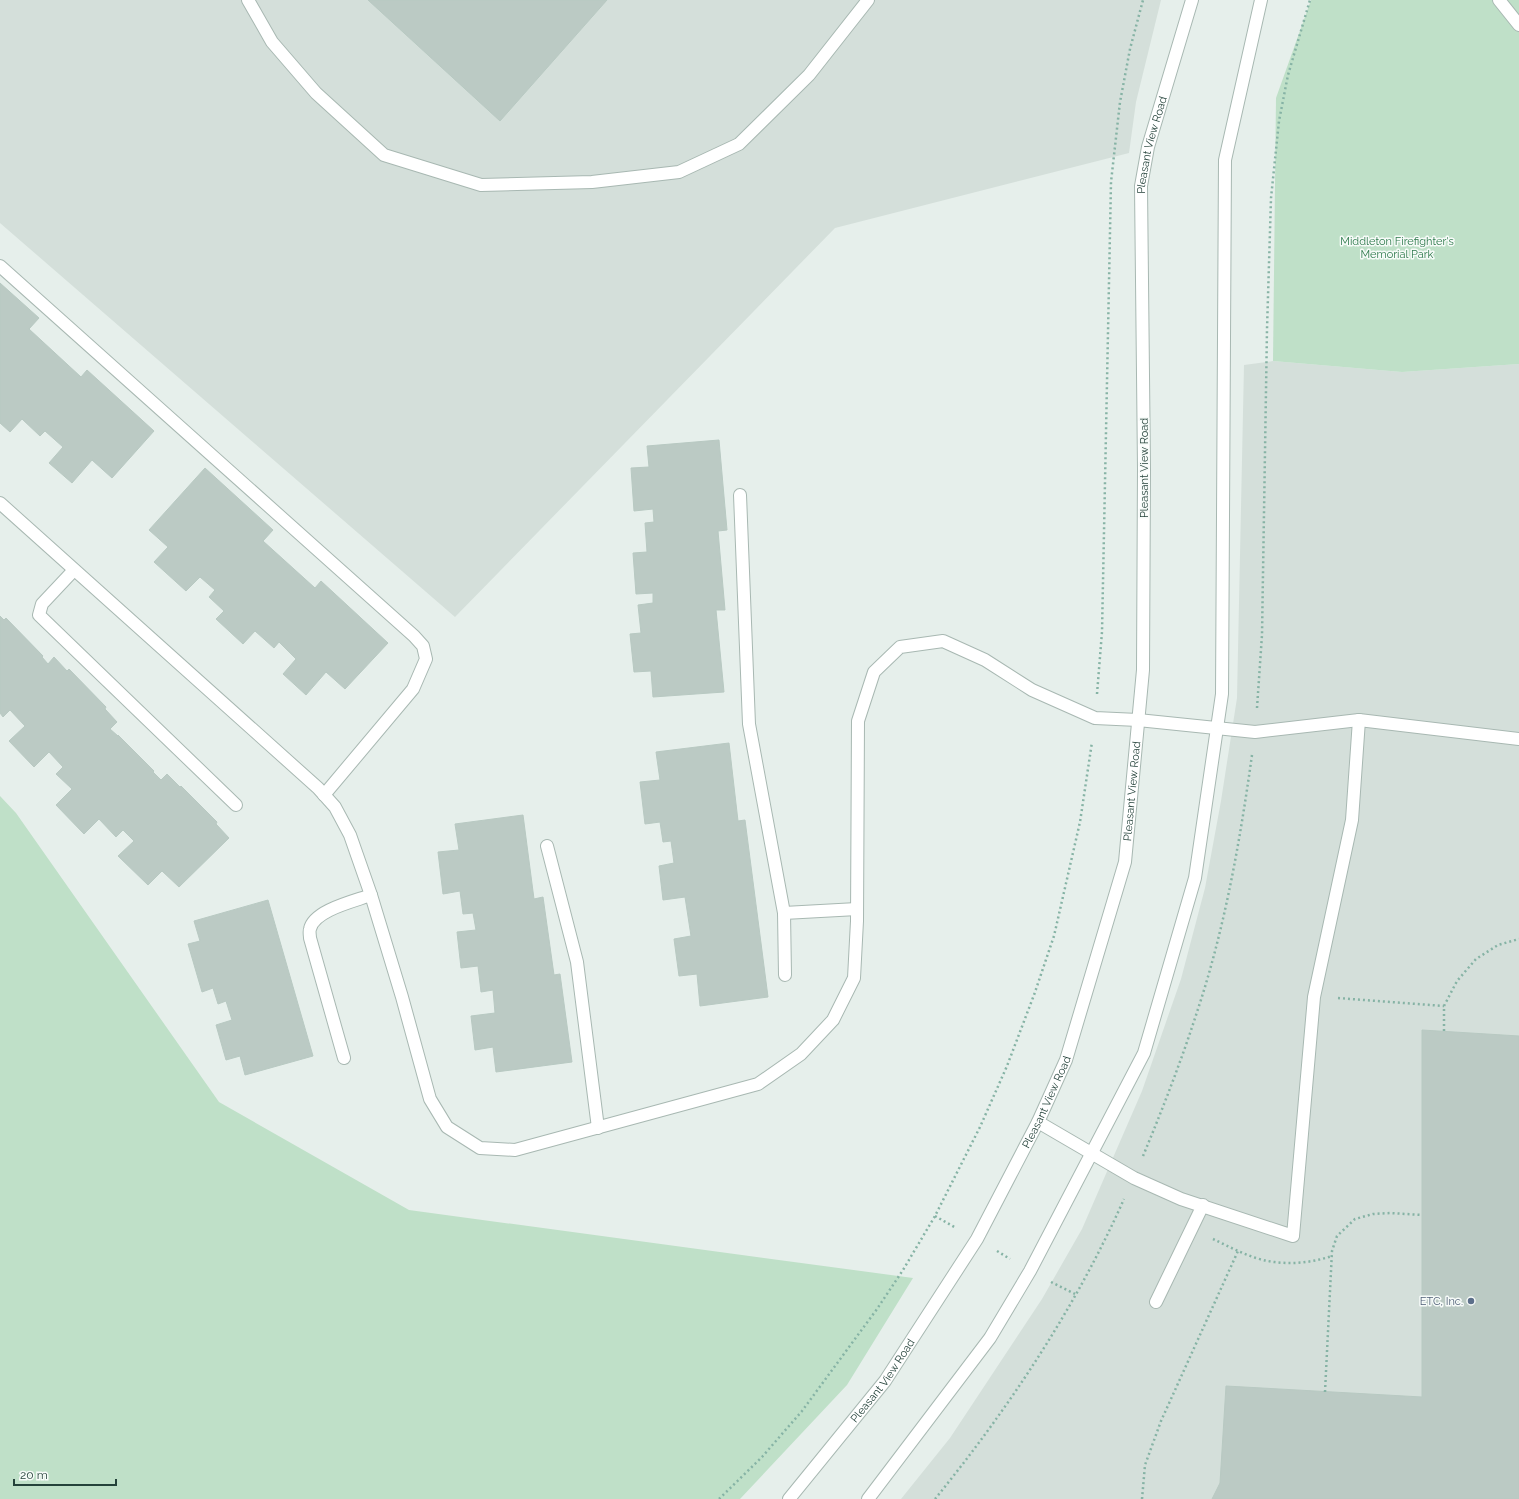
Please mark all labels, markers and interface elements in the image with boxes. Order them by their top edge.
street label: Pleasant View Road [1134,94,1169,194]
park label: Middleton Firefighter's Memorial Park [1340,235,1454,261]
street label: Pleasant View Road [1138,418,1151,518]
street label: Pleasant View Road [1120,741,1143,842]
street label: Pleasant View Road [1019,1054,1073,1150]
place label: ETC, Inc. [1420,1295,1463,1308]
marker: ETC, Inc. [1466,1296,1476,1306]
street label: Pleasant View Road [848,1336,917,1425]
scale bar [14,1461,116,1487]
text: 20 m [20,1468,48,1482]

